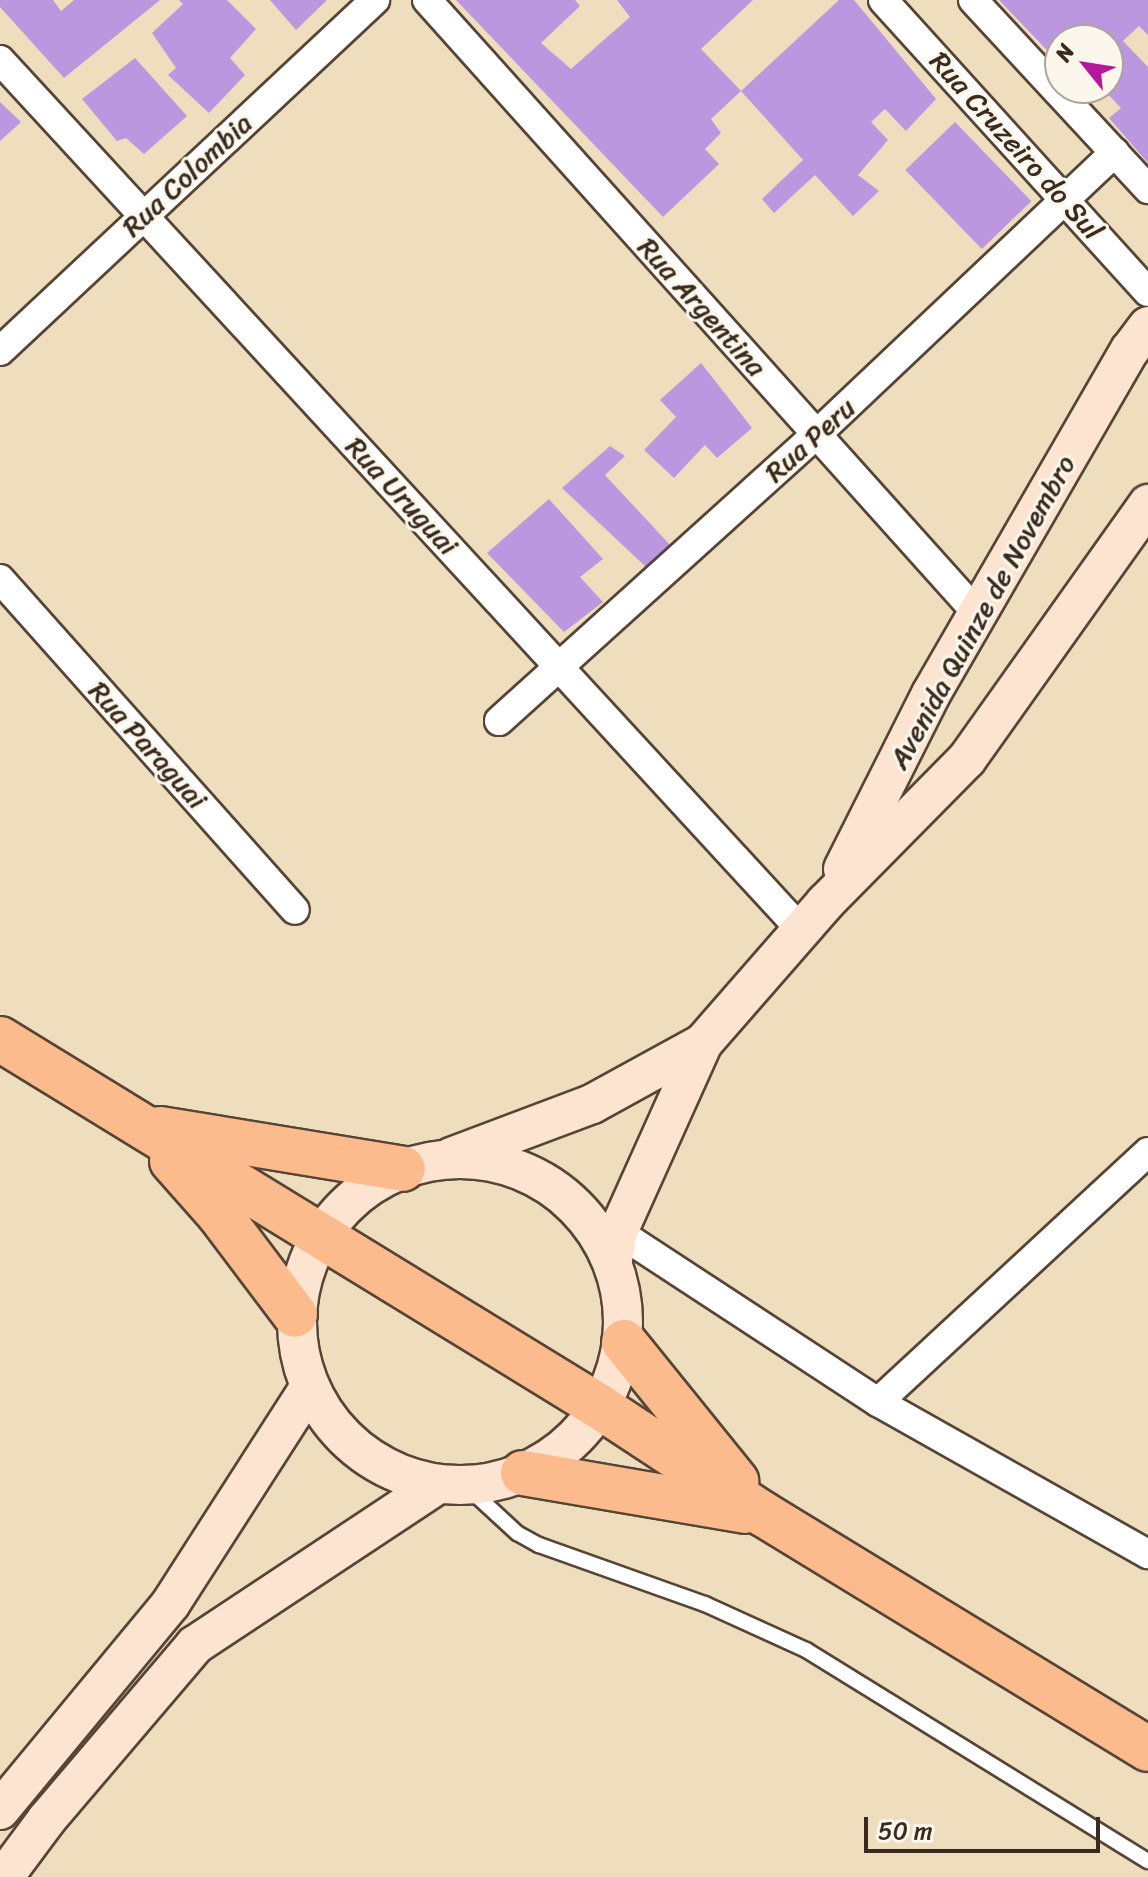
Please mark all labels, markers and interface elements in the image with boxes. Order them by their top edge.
north arrow [1044,24,1124,104]
text: N [1044,36,1085,69]
street label: Rua Cruzeiro do Sul [922,45,1110,247]
street label: Rua Colombia [115,106,259,244]
street label: Rua Argentina [631,230,773,384]
street label: Rua Peru [757,390,863,490]
street label: Rua Uruguai [339,430,465,562]
street label: Avenida Quinze de Novembro [881,449,1083,775]
street label: Rua Paraguai [82,674,214,816]
scale bar [868,1801,1104,1851]
text: 50 m [878,1810,933,1852]

